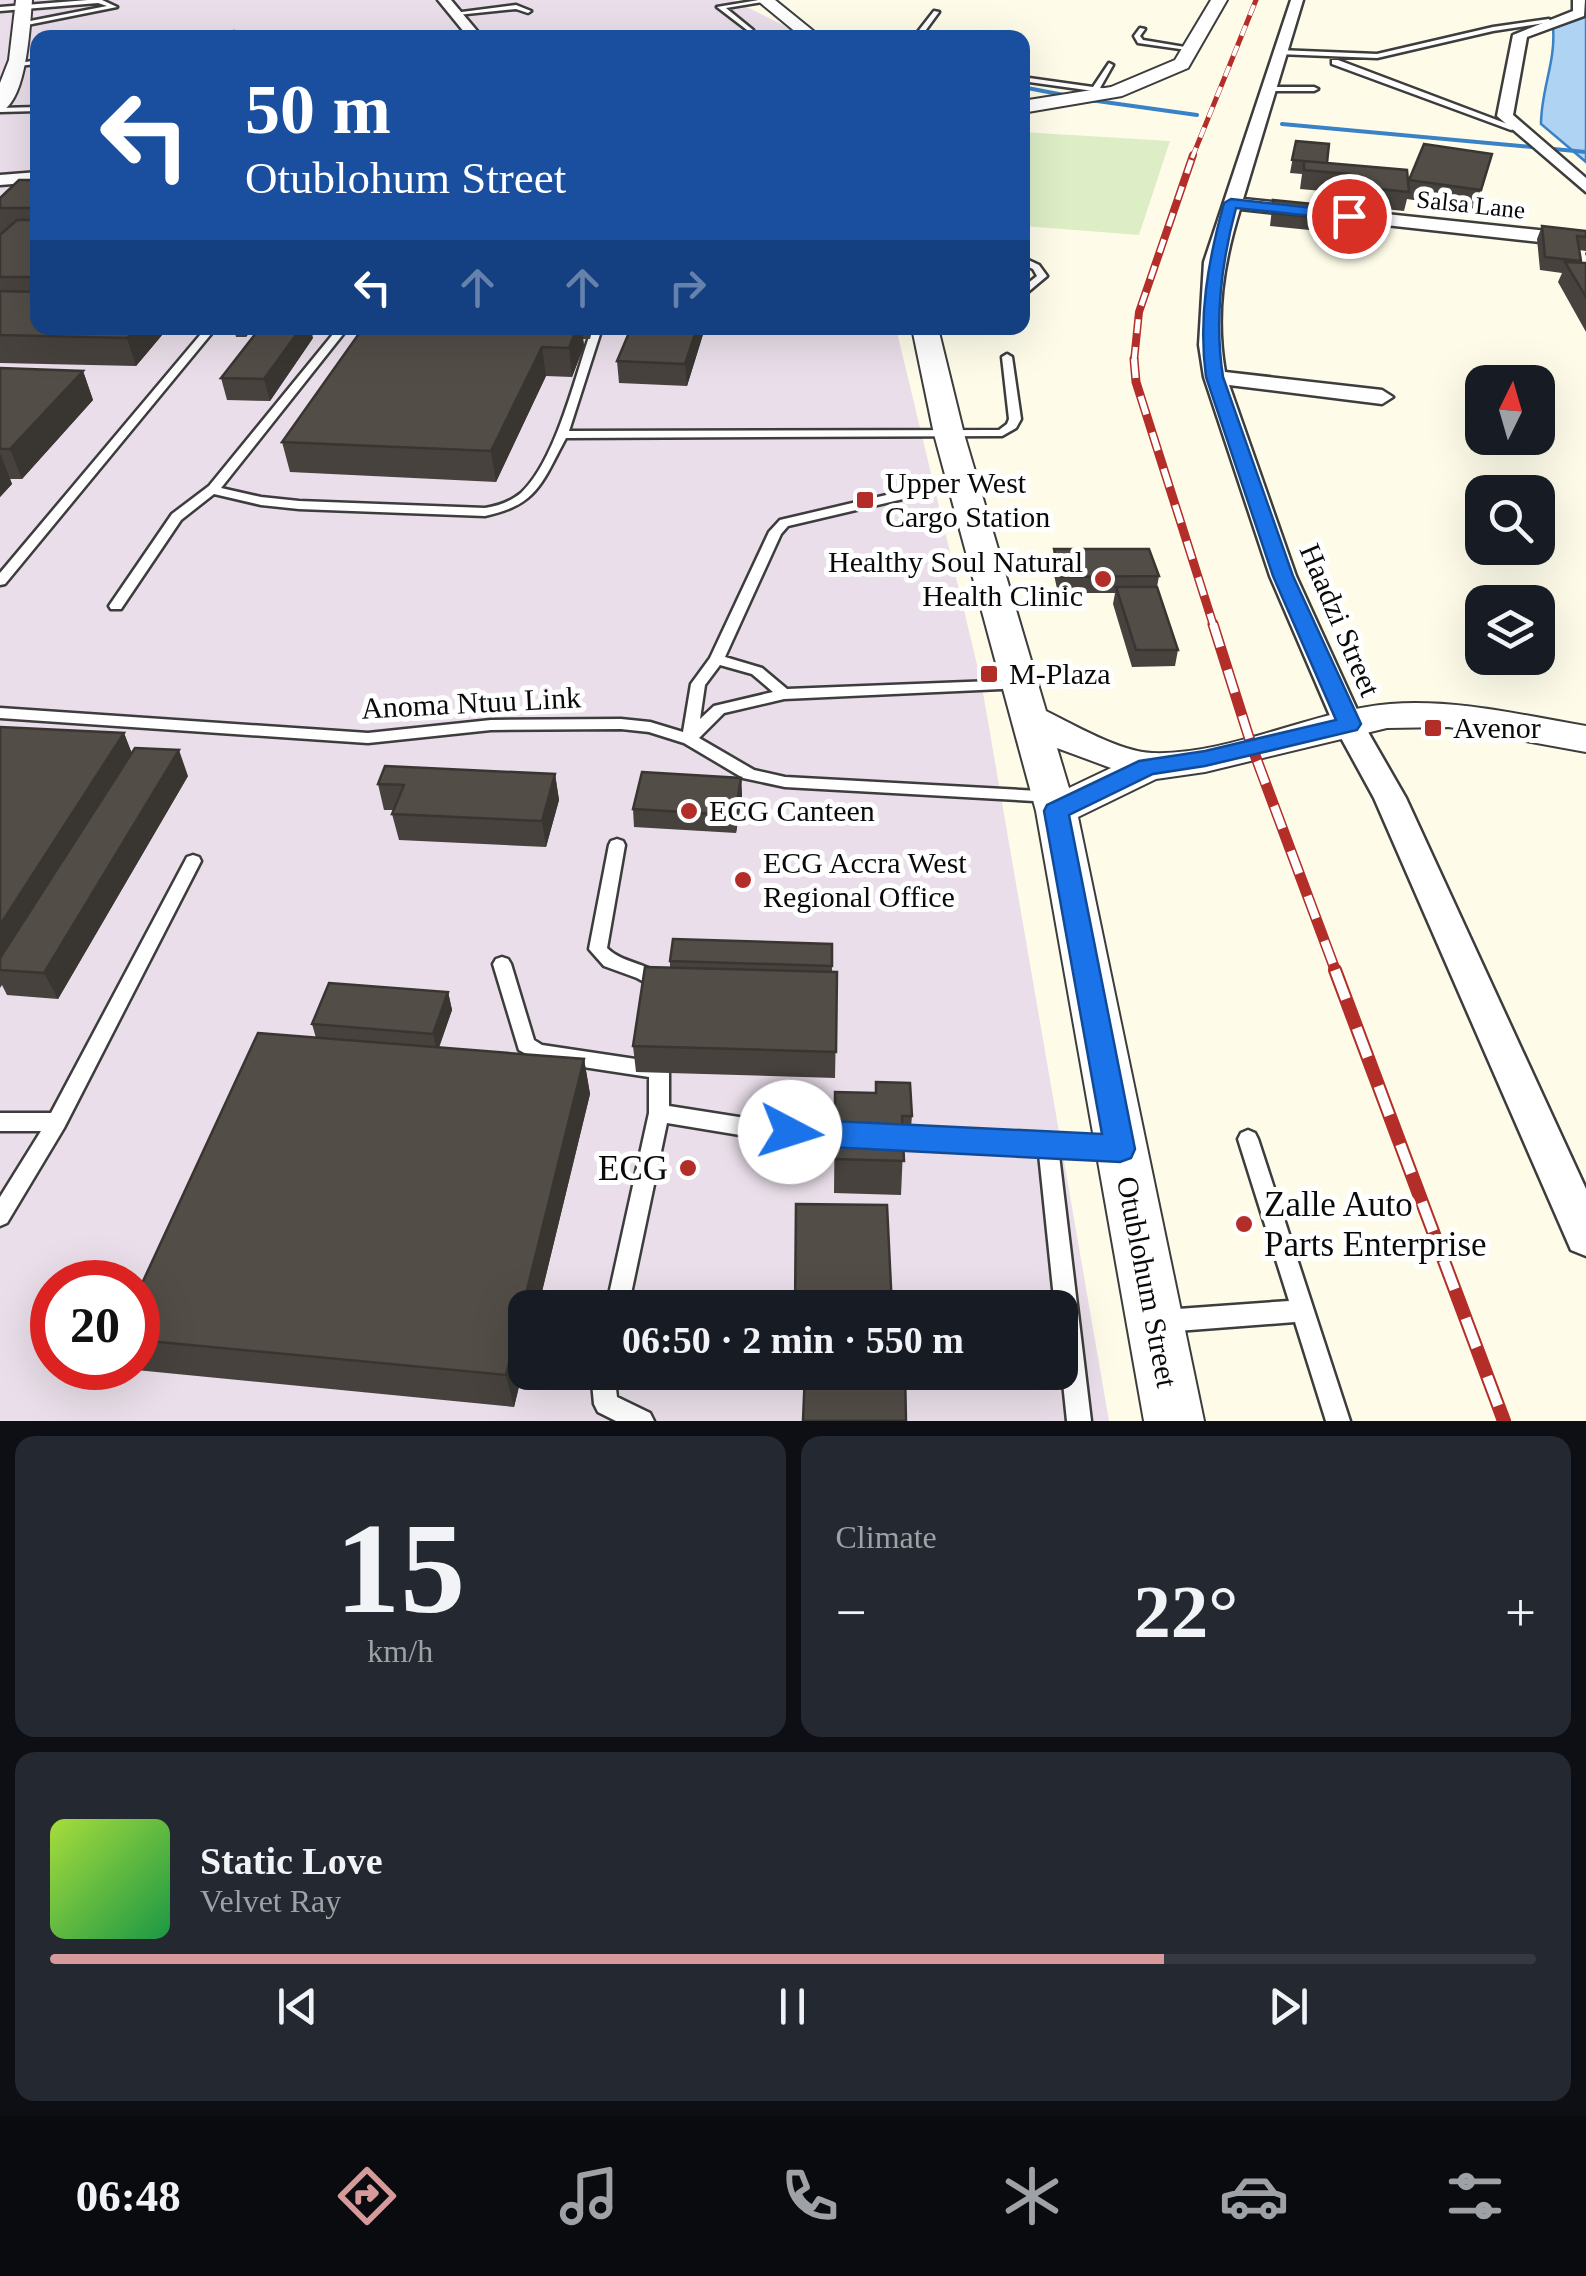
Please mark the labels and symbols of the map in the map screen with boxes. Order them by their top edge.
pin [1307,174,1392,259]
street label: Salsa Lane [1415,185,1527,224]
north arrow [1465,365,1555,455]
place label: Upper West Cargo Station [885,466,1050,533]
marker: Upper West Cargo Station [854,489,876,511]
street label: Haadzi Street [1294,539,1388,702]
place label: Healthy Soul Natural Health Clinic [828,545,1083,612]
marker: Healthy Soul Natural Health Clinic [1092,568,1114,590]
place label: M-Plaza [1009,657,1111,690]
marker: M-Plaza [978,663,1000,685]
street label: Anoma Ntuu Link [360,680,582,725]
place label: Avenor [1453,711,1541,744]
marker: Avenor [1422,717,1444,739]
place label: ECG Canteen [709,794,875,827]
marker: ECG Canteen [678,800,700,822]
place label: ECG Accra West Regional Office [763,846,967,913]
marker: ECG Accra West Regional Office [732,869,754,891]
position arrow [738,1080,842,1184]
place label: ECG [598,1149,668,1188]
marker: ECG [677,1157,699,1179]
street label: Otublohum Street [1111,1174,1184,1391]
place label: Zalle Auto Parts Enterprise [1264,1185,1487,1264]
marker: Zalle Auto Parts Enterprise [1233,1213,1255,1235]
speed limit sign: 20 [30,1260,160,1390]

